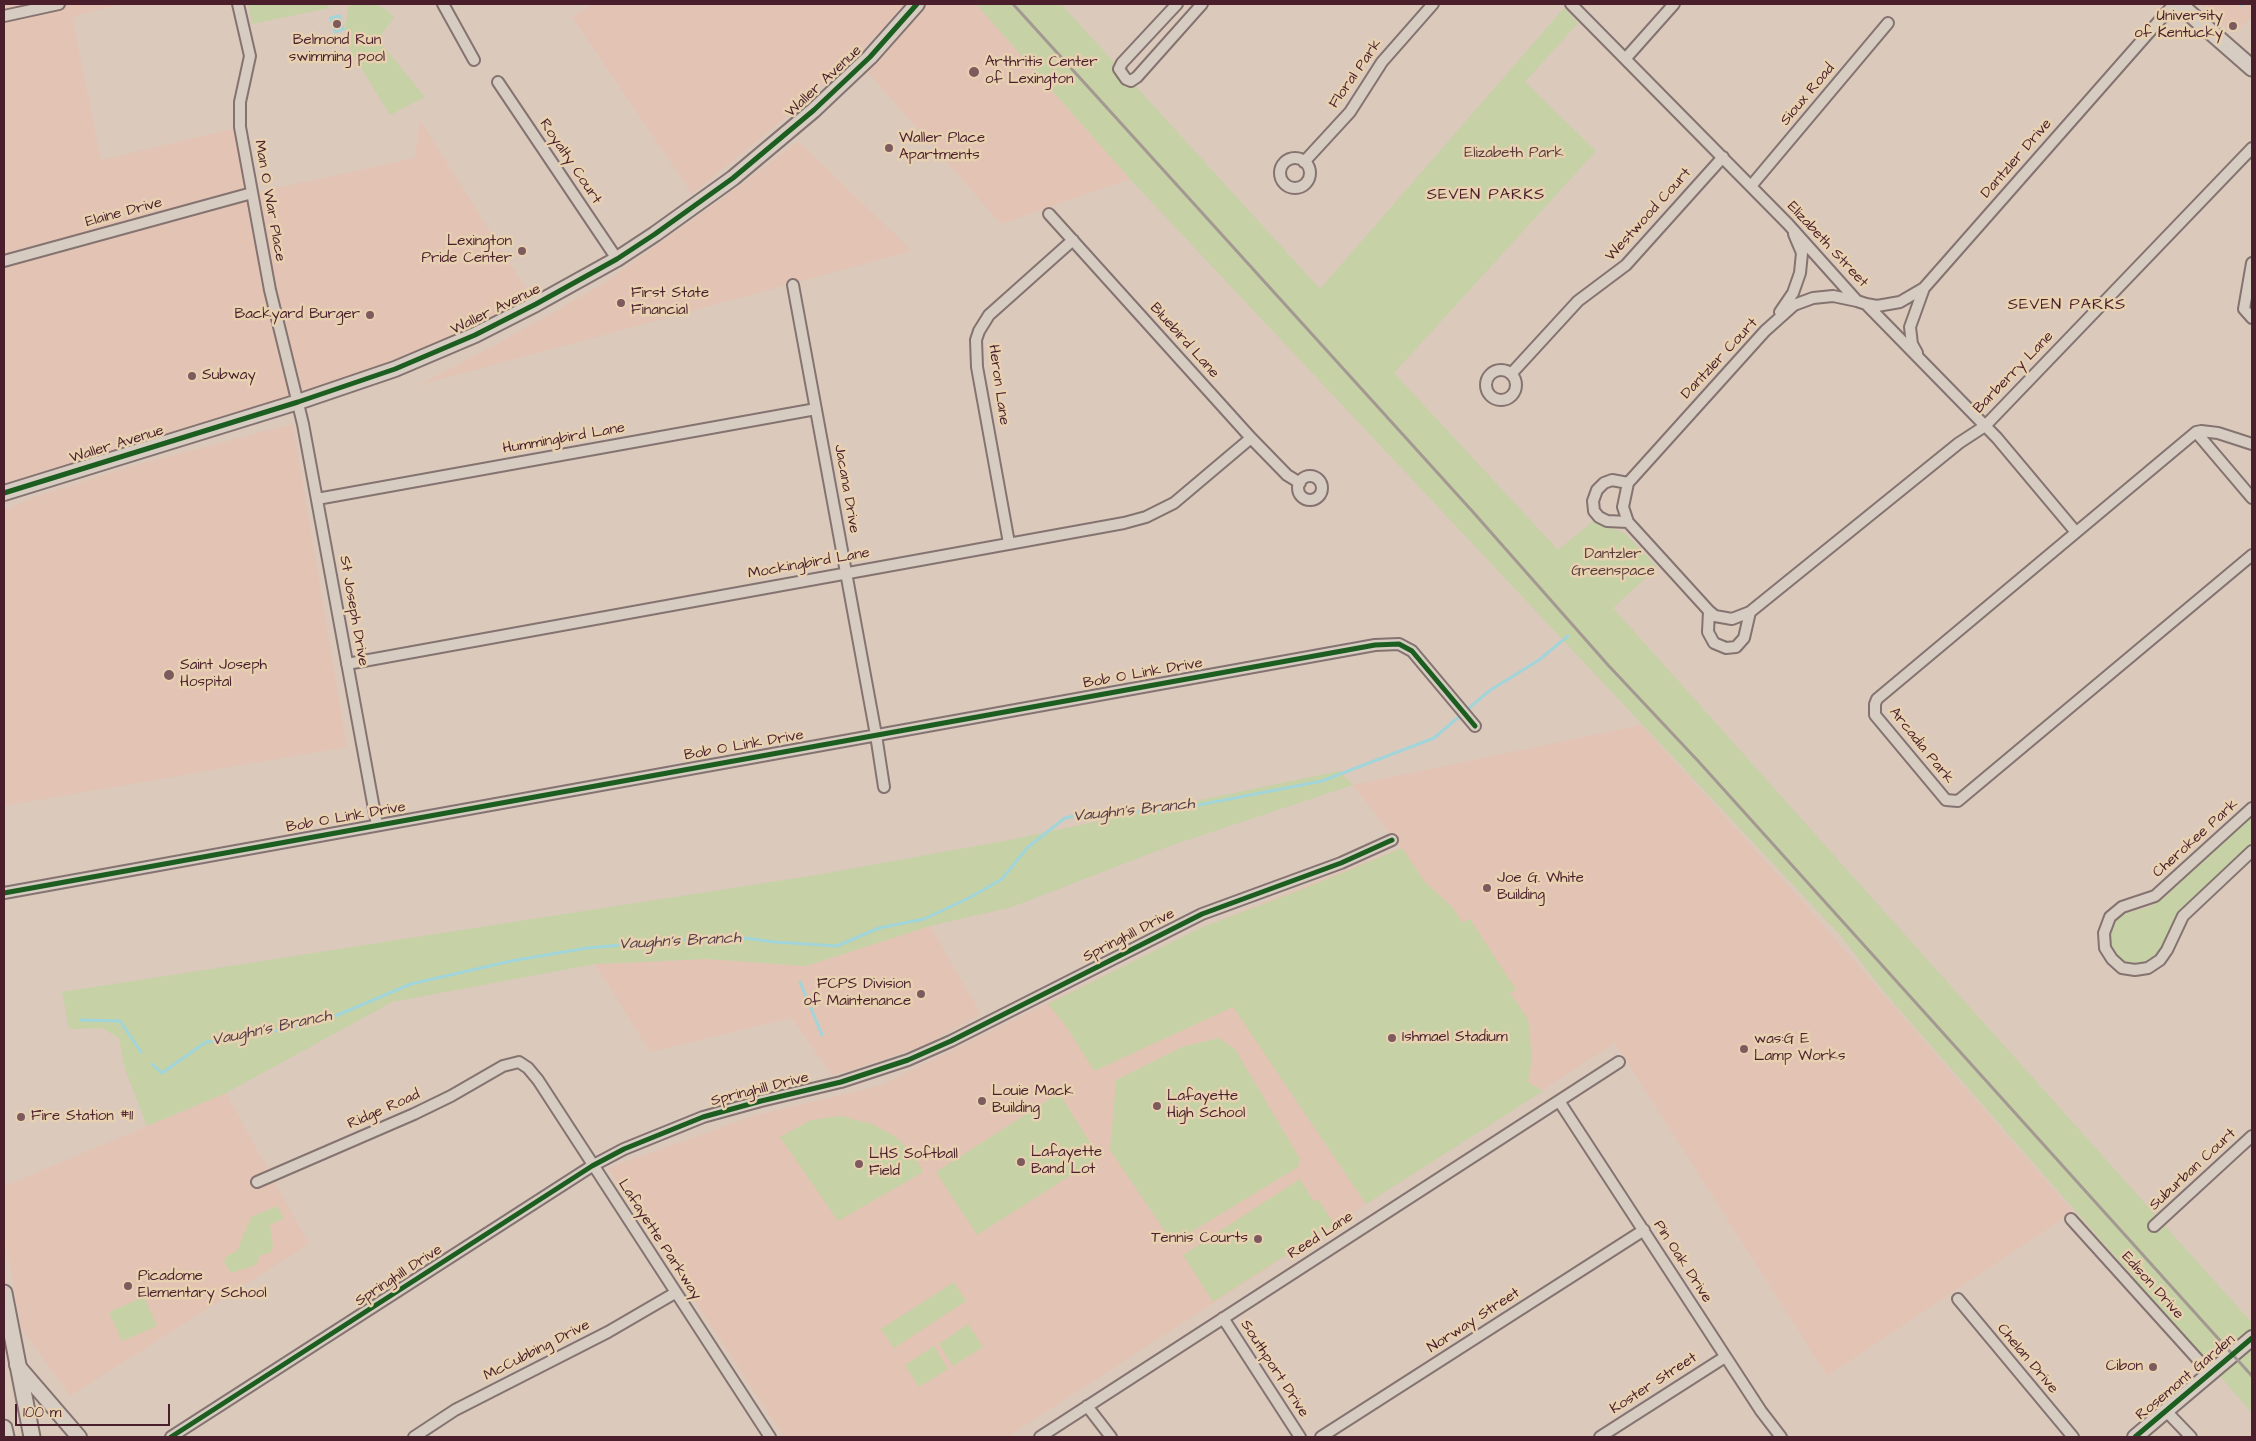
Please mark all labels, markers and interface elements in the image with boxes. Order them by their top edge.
place label: University of Kentucky [2134,8,2223,43]
marker: Belmond Run swimming pool [331,18,343,30]
marker: University of Kentucky [2227,20,2239,32]
place label: Belmond Run swimming pool [289,32,385,67]
street label: Floral Park [1326,36,1386,112]
street label: Waller Avenue [782,42,866,122]
place label: Arthritis Center of Lexington [985,54,1097,89]
street label: Sioux Road [1777,60,1839,130]
marker: Arthritis Center of Lexington [967,65,981,79]
street label: Royalty Court [535,116,605,208]
street label: Dantzler Drive [1978,116,2056,202]
place label: Waller Place Apartments [899,130,985,165]
street label: Man O War Place [249,139,289,263]
marker: Waller Place Apartments [883,142,895,154]
park label: Elizabeth Park [1464,145,1564,163]
street label: Westwood Court [1602,165,1696,265]
district label: SEVEN PARKS [1425,186,1547,206]
street label: Elaine Drive [84,194,164,232]
street label: Elizabeth Street [1783,198,1871,292]
place label: Lexington Pride Center [421,233,512,268]
marker: Lexington Pride Center [516,245,528,257]
street label: Waller Avenue [448,281,544,339]
place label: First State Financial [631,285,709,320]
district label: SEVEN PARKS [2006,296,2128,316]
marker: First State Financial [615,297,627,309]
street label: Bluebird Lane [1146,300,1222,382]
place label: Backyard Burger [234,306,360,324]
marker: Backyard Burger [364,309,376,321]
street label: Dantzler Court [1678,315,1762,403]
street label: Barberry Lane [1970,328,2058,418]
street label: Heron Lane [983,344,1013,426]
place label: Subway [202,367,256,385]
marker: Subway [186,370,198,382]
street label: Hummingbird Lane [501,419,627,459]
street label: Waller Avenue [68,422,166,468]
street label: Jacana Drive [829,443,863,535]
street label: Mockingbird Lane [747,544,871,584]
park label: Dantzler Greenspace [1571,546,1655,581]
street label: St Joseph Drive [334,554,372,668]
street label: Bob O Link Drive [1082,655,1204,693]
place label: Saint Joseph Hospital [180,657,267,692]
marker: Saint Joseph Hospital [162,668,176,682]
street label: Arcadia Park [1885,704,1957,788]
street label: Bob O Link Drive [683,727,805,765]
water label: Vaughn's Branch [1072,795,1196,827]
street label: Cherokee Park [2149,796,2243,882]
street label: Bob O Link Drive [285,799,407,837]
place label: Joe G. White Building [1497,870,1584,905]
marker: Joe G. White Building [1481,882,1493,894]
street label: Springhill Drive [1080,905,1178,967]
water label: Vaughn's Branch [619,929,741,955]
place label: FCPS Division of Maintenance [803,976,911,1011]
marker: FCPS Division of Maintenance [915,988,927,1000]
water label: Vaughn's Branch [210,1007,334,1051]
place label: Ishmael Stadium [1402,1029,1508,1047]
place label: was:G E Lamp Works [1754,1031,1846,1066]
marker: Ishmael Stadium [1386,1032,1398,1044]
marker: was:G E Lamp Works [1738,1043,1750,1055]
street label: Springhill Drive [709,1069,811,1111]
place label: Louie Mack Building [992,1083,1074,1118]
street label: Ridge Road [345,1086,423,1134]
place label: Lafayette High School [1167,1088,1245,1123]
marker: Louie Mack Building [976,1095,988,1107]
marker: Lafayette High School [1151,1100,1163,1112]
place label: Fire Station #11 [31,1108,133,1126]
marker: Fire Station #11 [15,1111,27,1123]
street label: Suburban Court [2146,1125,2240,1215]
place label: Lafayette Band Lot [1031,1144,1102,1179]
place label: LHS Softball Field [869,1146,958,1181]
marker: Lafayette Band Lot [1015,1156,1027,1168]
marker: LHS Softball Field [853,1158,865,1170]
street label: Lafayette Parkway [613,1176,705,1304]
street label: Reed Lane [1285,1208,1357,1264]
street label: Pin Oak Drive [1649,1218,1715,1306]
place label: Tennis Courts [1151,1230,1248,1248]
marker: Tennis Courts [1252,1233,1264,1245]
street label: Springhill Drive [352,1241,446,1311]
street label: Edison Drive [2117,1249,2187,1323]
place label: Picadome Elementary School [138,1268,267,1303]
marker: Picadome Elementary School [122,1280,134,1292]
street label: Norway Street [1424,1284,1524,1358]
street label: McCubbing Drive [481,1316,593,1386]
street label: Southport Drive [1236,1317,1312,1421]
street label: Chelan Drive [1993,1320,2061,1398]
street label: Rosemont Garden [2133,1331,2239,1425]
street label: Koster Street [1607,1349,1701,1419]
place label: Cibon [2106,1358,2143,1376]
marker: Cibon [2147,1361,2159,1373]
scale bar [18,1394,172,1426]
text: 100 m [23,1402,62,1423]

